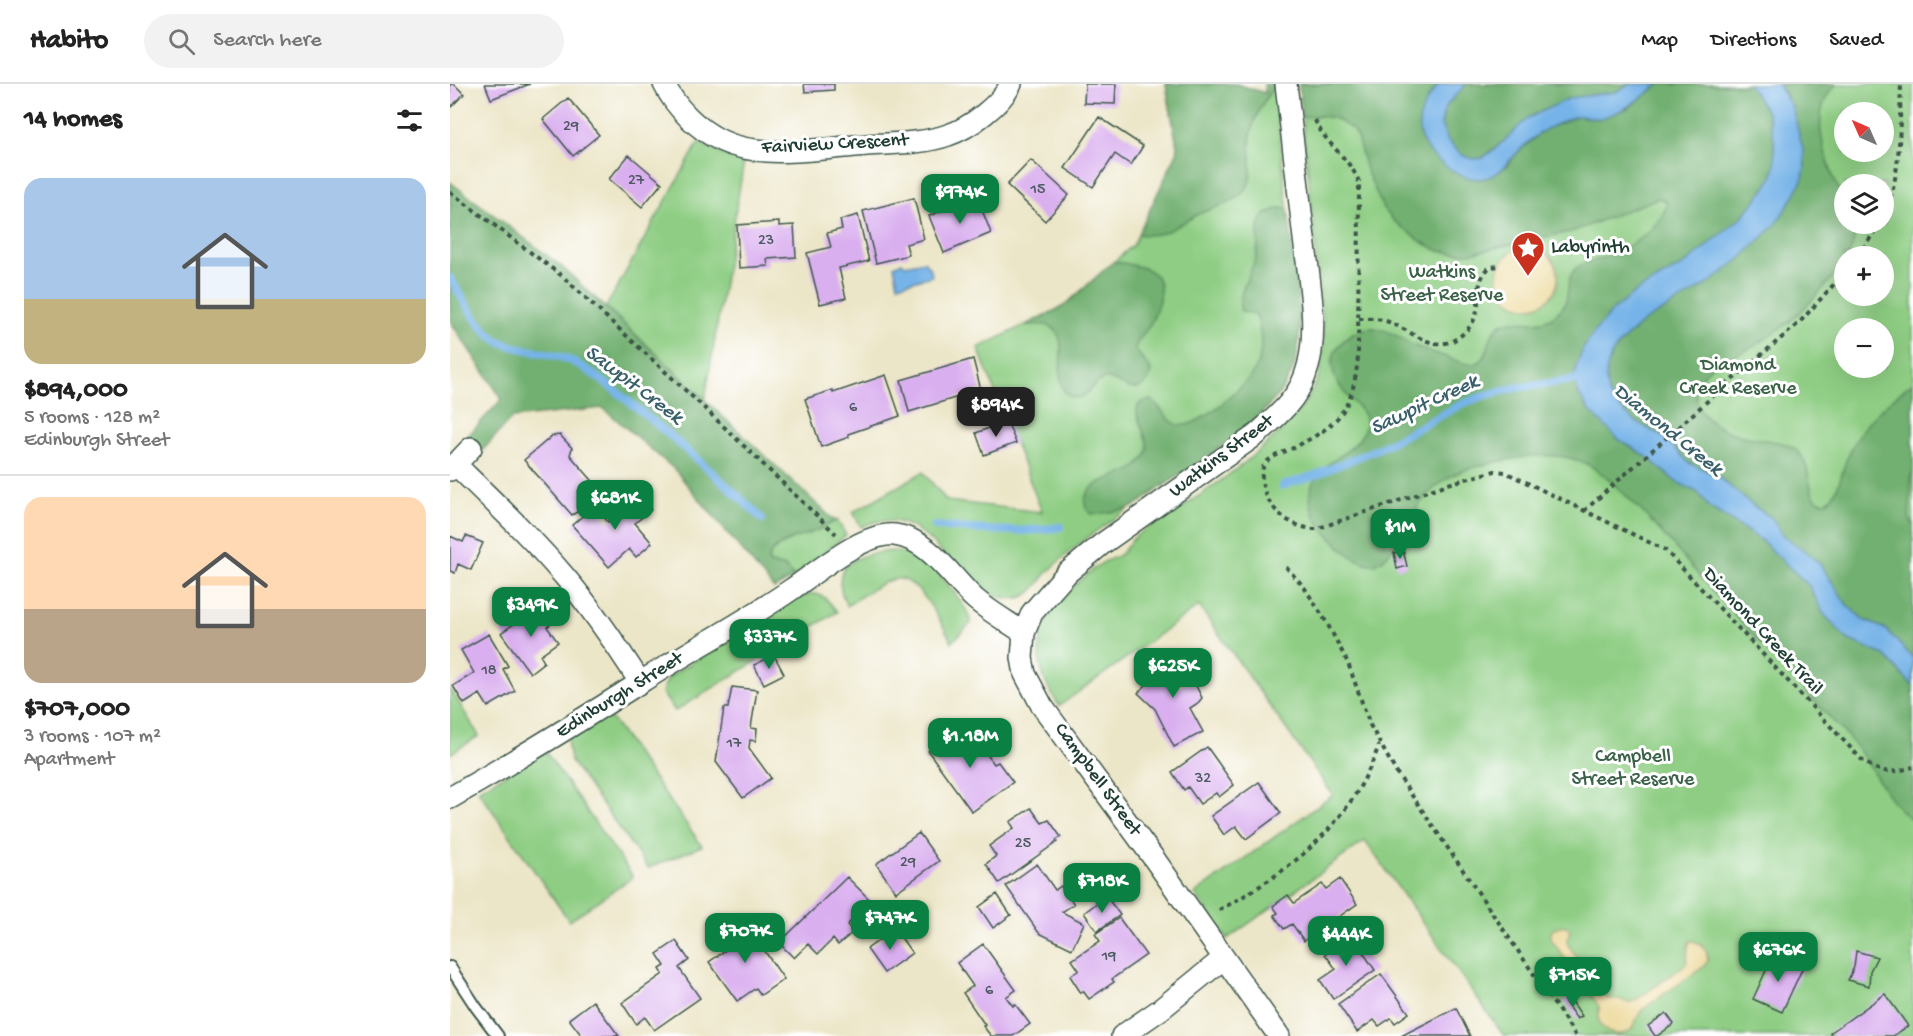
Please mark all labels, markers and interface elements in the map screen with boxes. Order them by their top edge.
search box [144,14,564,68]
text: Habito [30,25,108,58]
icon: search [165,25,198,58]
text: Search here [213,28,322,54]
text: Map [1641,29,1678,54]
text: Directions [1711,29,1796,54]
text: Saved [1829,29,1883,54]
north arrow [1834,102,1894,162]
map controls [1834,102,1894,378]
icon: filters [393,104,426,137]
text: 14 homes [24,105,122,136]
house number: 29 [563,118,579,137]
street label: Fairview Crescent [760,130,911,160]
house number: 27 [628,172,645,191]
pin: $974K [918,174,1002,225]
button: layers [1834,174,1894,234]
house number: 15 [1030,181,1045,200]
text: $974K [935,182,985,205]
icon: home [171,217,279,325]
place icon: Labyrinth [1510,230,1546,277]
house number: 23 [758,232,774,251]
place label: Labyrinth [1551,237,1630,260]
button: + [1834,246,1894,306]
park label: Watkins Street Reserve [1381,262,1504,308]
button: − [1834,318,1894,378]
water label: Sawpit Creek [579,341,689,432]
park label: Diamond Creek Reserve [1680,355,1797,401]
water label: Sawpit Creek [1367,369,1485,442]
text: $894,000 [24,376,128,407]
water label: Diamond Creek [1608,379,1729,484]
pin: $894K [954,387,1038,438]
text: $894K [971,395,1021,418]
house number: 6 [849,399,858,418]
text: 5 rooms · 128 m² [24,407,160,430]
street label: Watkins Street [1165,409,1280,504]
text: Edinburgh Street [24,430,169,453]
pin: $681K [573,480,657,531]
text: $681K [590,488,640,511]
pin: $1M [1371,509,1429,560]
text: $1M [1385,517,1415,540]
icon: home [171,536,279,644]
street label: Diamond Creek Trail [1696,562,1827,700]
pin: $349K [489,587,573,638]
text: $349K [506,595,556,618]
pin: $337K [727,619,811,670]
text: $337K [743,627,795,650]
street label: Edinburgh Street [552,647,689,744]
pin: $625K [1131,648,1215,699]
text: $625K [1148,656,1198,679]
house number: 18 [480,662,497,681]
text: $707,000 [24,695,130,726]
pin: $1.18M [921,718,1019,769]
street label: Campbell Street [1048,719,1147,842]
text: 3 rooms · 107 m² [24,726,161,749]
text: $1.18M [942,726,998,749]
house number: 17 [726,735,742,754]
park label: Campbell Street Reserve [1572,746,1695,792]
text: Apartment [24,749,114,772]
house number: 32 [1194,770,1211,789]
house number: 25 [1015,835,1031,854]
house number: 29 [900,854,916,873]
pin: $718K [1060,863,1144,914]
text: $718K [1077,871,1127,894]
pin: $747K [848,900,932,951]
text: $747K [865,908,915,931]
pin: $707K [703,913,787,964]
pin: $444K [1304,916,1388,967]
text: $707K [719,921,771,944]
text: $444K [1322,924,1370,947]
pin: $676K [1736,932,1820,983]
text: $676K [1753,940,1803,963]
house number: 19 [1101,948,1116,967]
pin: $715K [1531,957,1615,1008]
text: $715K [1549,965,1598,988]
house number: 6 [985,982,994,1001]

